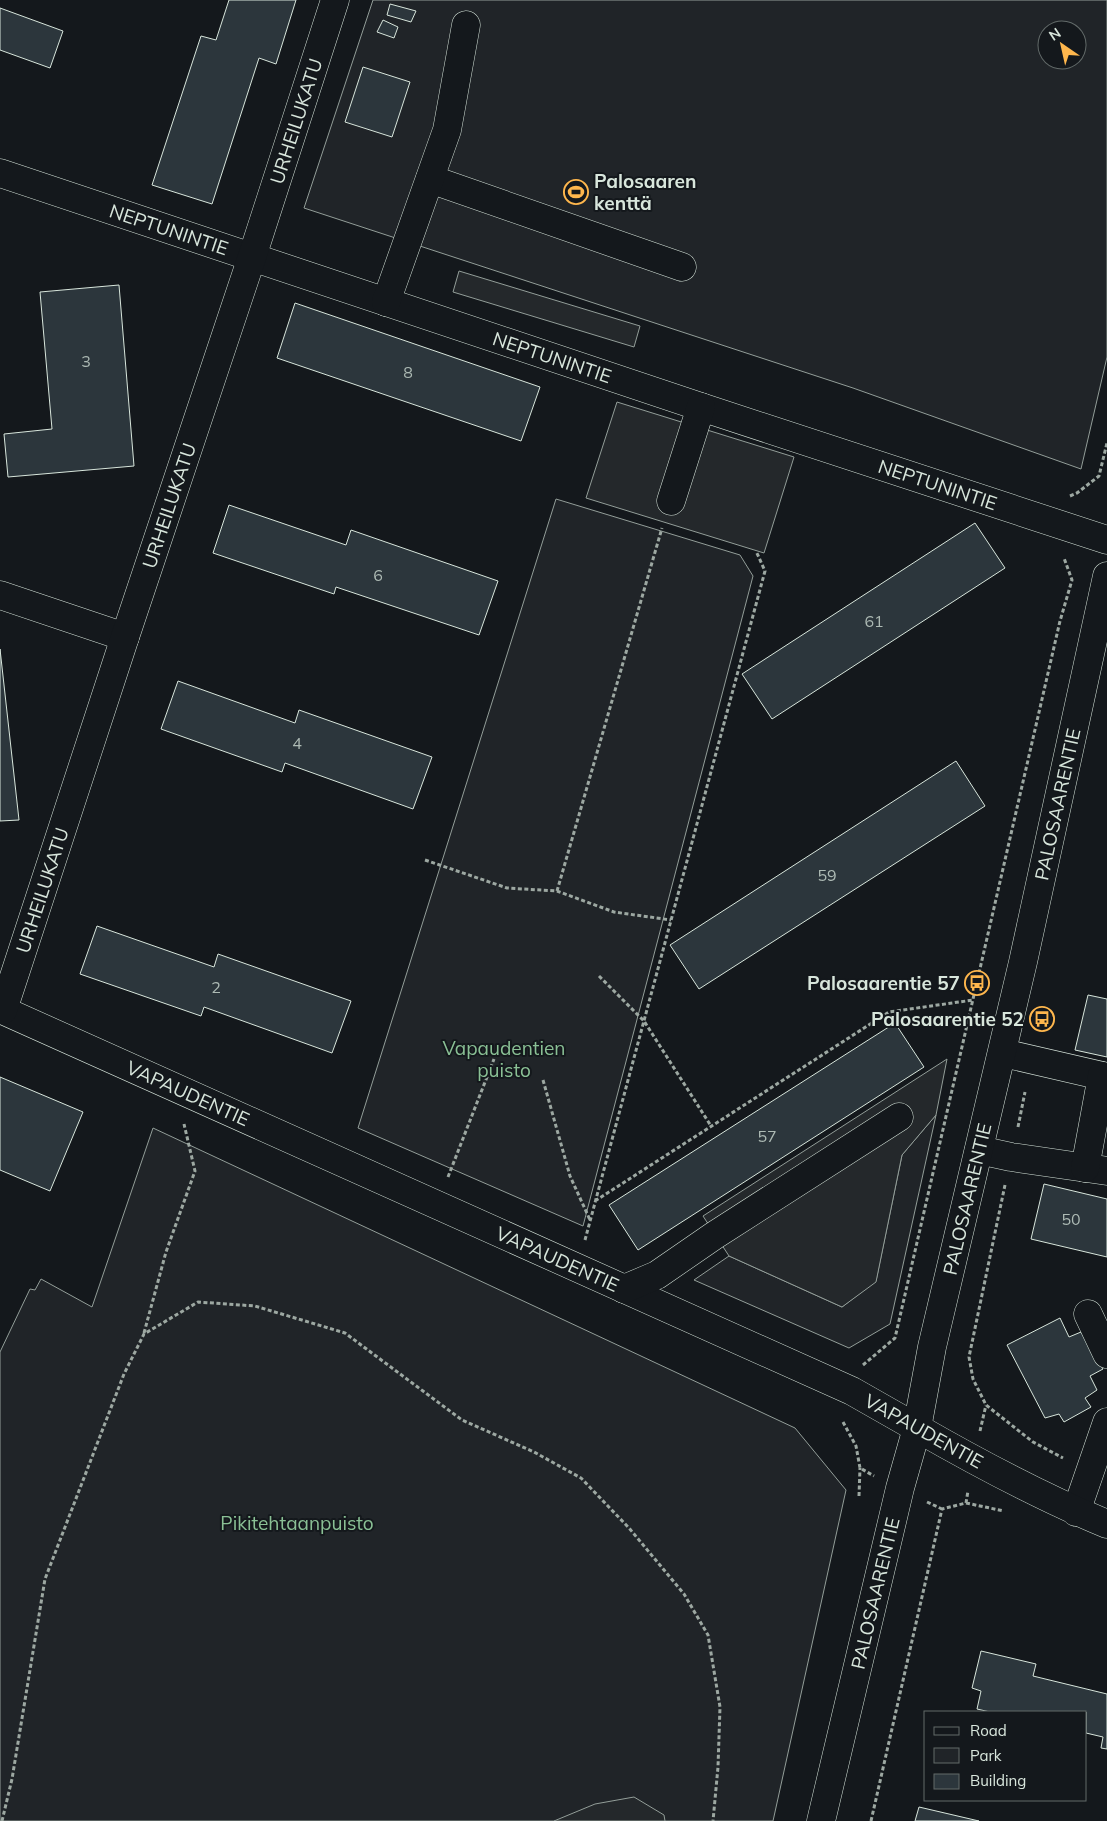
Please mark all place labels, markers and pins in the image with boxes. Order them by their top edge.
place label: Palosaaren kenttä [594,169,696,215]
sports icon: Palosaaren kenttä [563,179,589,205]
bus stop icon: Palosaarentie 57 [964,970,990,996]
place label: Palosaarentie 57 [807,971,960,995]
bus stop icon: Palosaarentie 52 [1029,1006,1055,1032]
place label: Palosaarentie 52 [871,1007,1024,1031]

